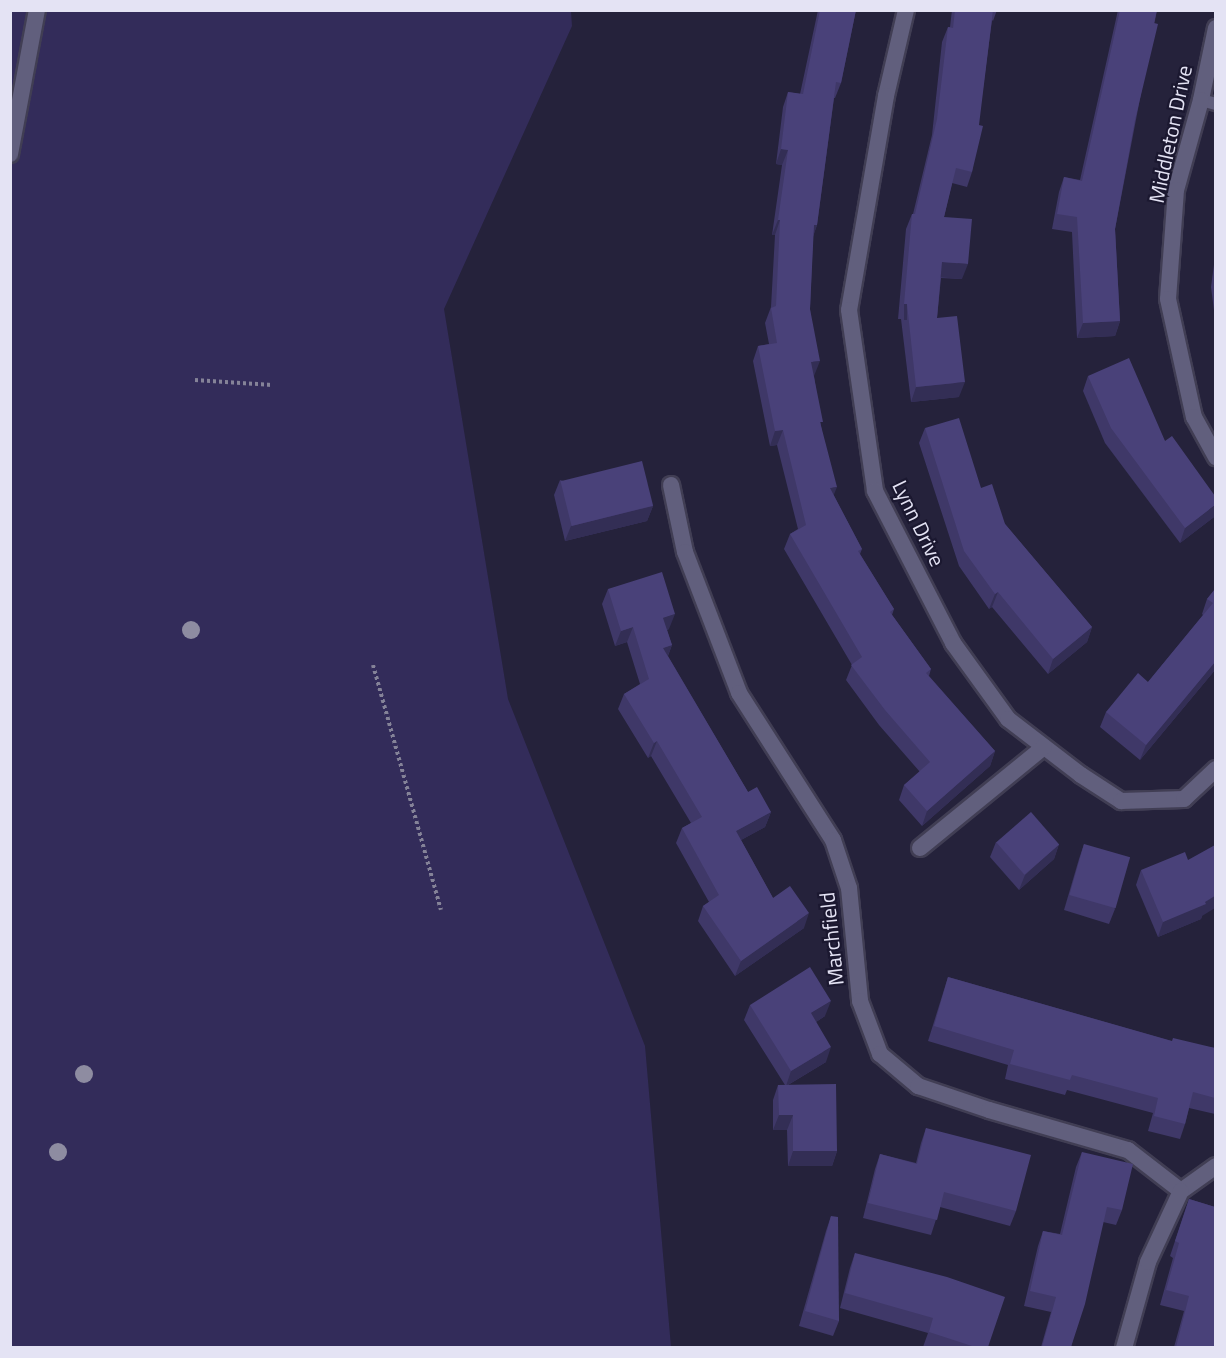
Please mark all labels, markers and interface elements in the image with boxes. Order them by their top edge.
street label: Middleton Drive [1143,63,1197,205]
street label: Lynn Drive [887,476,951,570]
street label: Marchfield [814,891,848,987]

